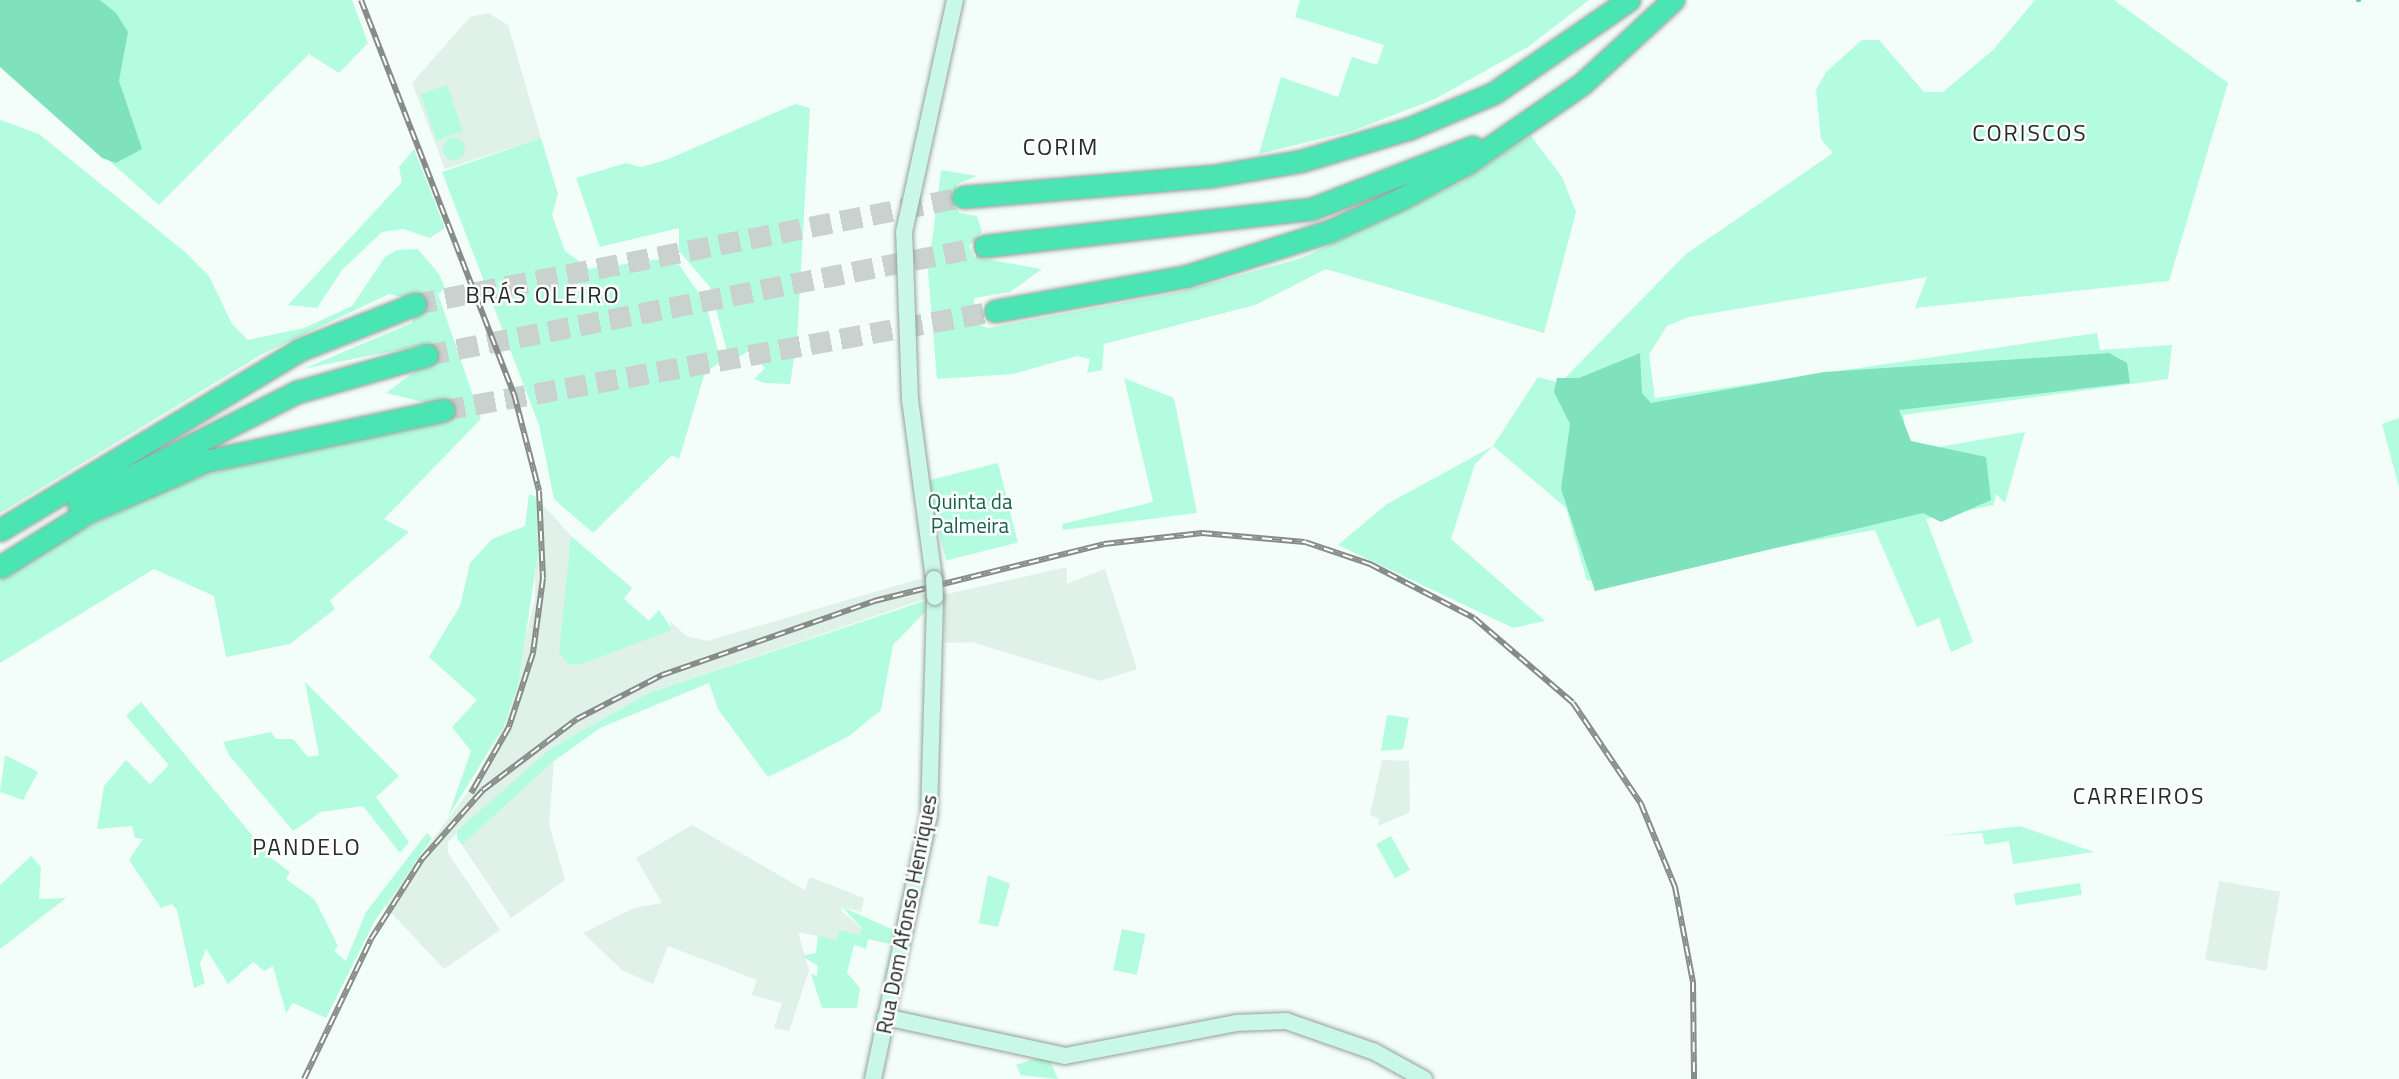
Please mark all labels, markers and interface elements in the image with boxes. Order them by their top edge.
district label: CORISCOS [1973,119,2087,147]
district label: CORIM [1023,133,1099,161]
district label: BRÁS OLEIRO [467,281,619,309]
park label: Quinta da Palmeira [928,488,1012,538]
district label: CARREIROS [2074,782,2204,810]
street label: Rua Dom Afonso Henriques [870,792,942,1036]
district label: PANDELO [253,833,361,861]

